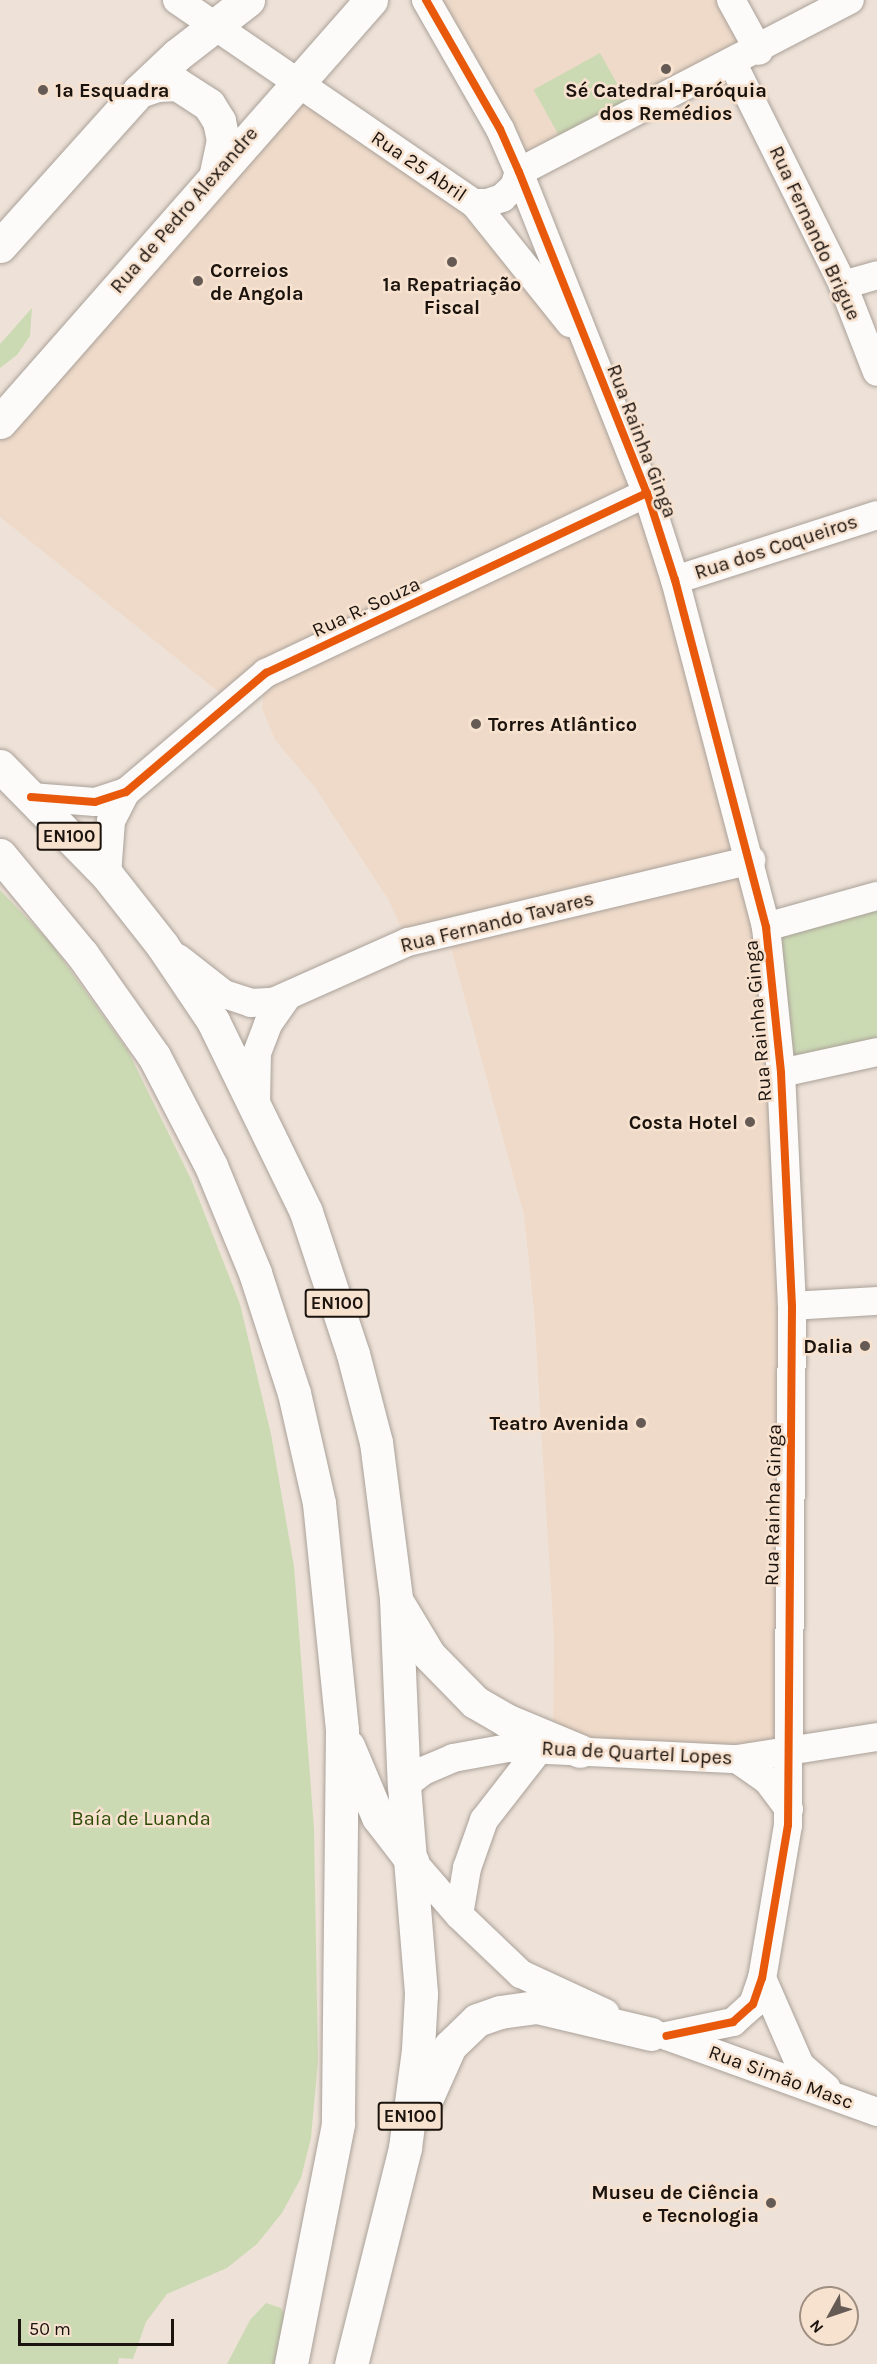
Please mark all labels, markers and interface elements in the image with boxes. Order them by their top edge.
marker: Sé Catedral-Paróquia dos Remédios [659,62,673,76]
place label: 1ª Esquadra [55,78,169,102]
place label: Sé Catedral-Paróquia dos Remédios [565,78,767,125]
marker: 1ª Esquadra [36,83,50,97]
street label: Rua de Pedro Alexandre [105,122,263,298]
street label: Rua 25 Abril [367,125,471,207]
street label: Rua Fernando Brigue [764,142,866,324]
marker: 1ª Repatriação Fiscal [445,255,459,269]
place label: Correios de Angola [210,258,304,305]
place label: 1ª Repatriação Fiscal [383,272,521,319]
marker: Correios de Angola [191,274,205,288]
street label: Rua Rainha Ginga [602,361,682,521]
street label: Rua dos Coqueiros [691,509,861,585]
street label: Rua R. Souza [308,572,424,642]
place label: Torres Atlântico [488,712,637,736]
marker: Torres Atlântico [469,717,483,731]
road number: EN100 [36,821,102,851]
street label: Rua Fernando Tavares [398,886,596,958]
street label: Rua Rainha Ginga [739,939,777,1103]
place label: Costa Hotel [629,1110,738,1134]
marker: Costa Hotel [743,1115,757,1129]
road number: EN100 [304,1288,370,1318]
place label: Dalia [803,1334,853,1358]
marker: Dalia [858,1339,872,1353]
place label: Teatro Avenida [490,1411,629,1435]
marker: Teatro Avenida [634,1416,648,1430]
street label: Rua Rainha Ginga [760,1424,786,1586]
street label: Rua de Quartel Lopes [541,1736,733,1770]
park label: Baía de Luanda [71,1806,211,1830]
street label: Rua Simão Masc [705,2040,857,2114]
road number: EN100 [377,2101,443,2131]
place label: Museu de Ciência e Tecnologia [591,2180,759,2227]
marker: Museu de Ciência e Tecnologia [764,2196,778,2210]
north arrow [799,2286,859,2346]
scale bar [21,2307,177,2345]
text: N [805,2316,827,2337]
text: 50 m [29,2318,71,2340]

